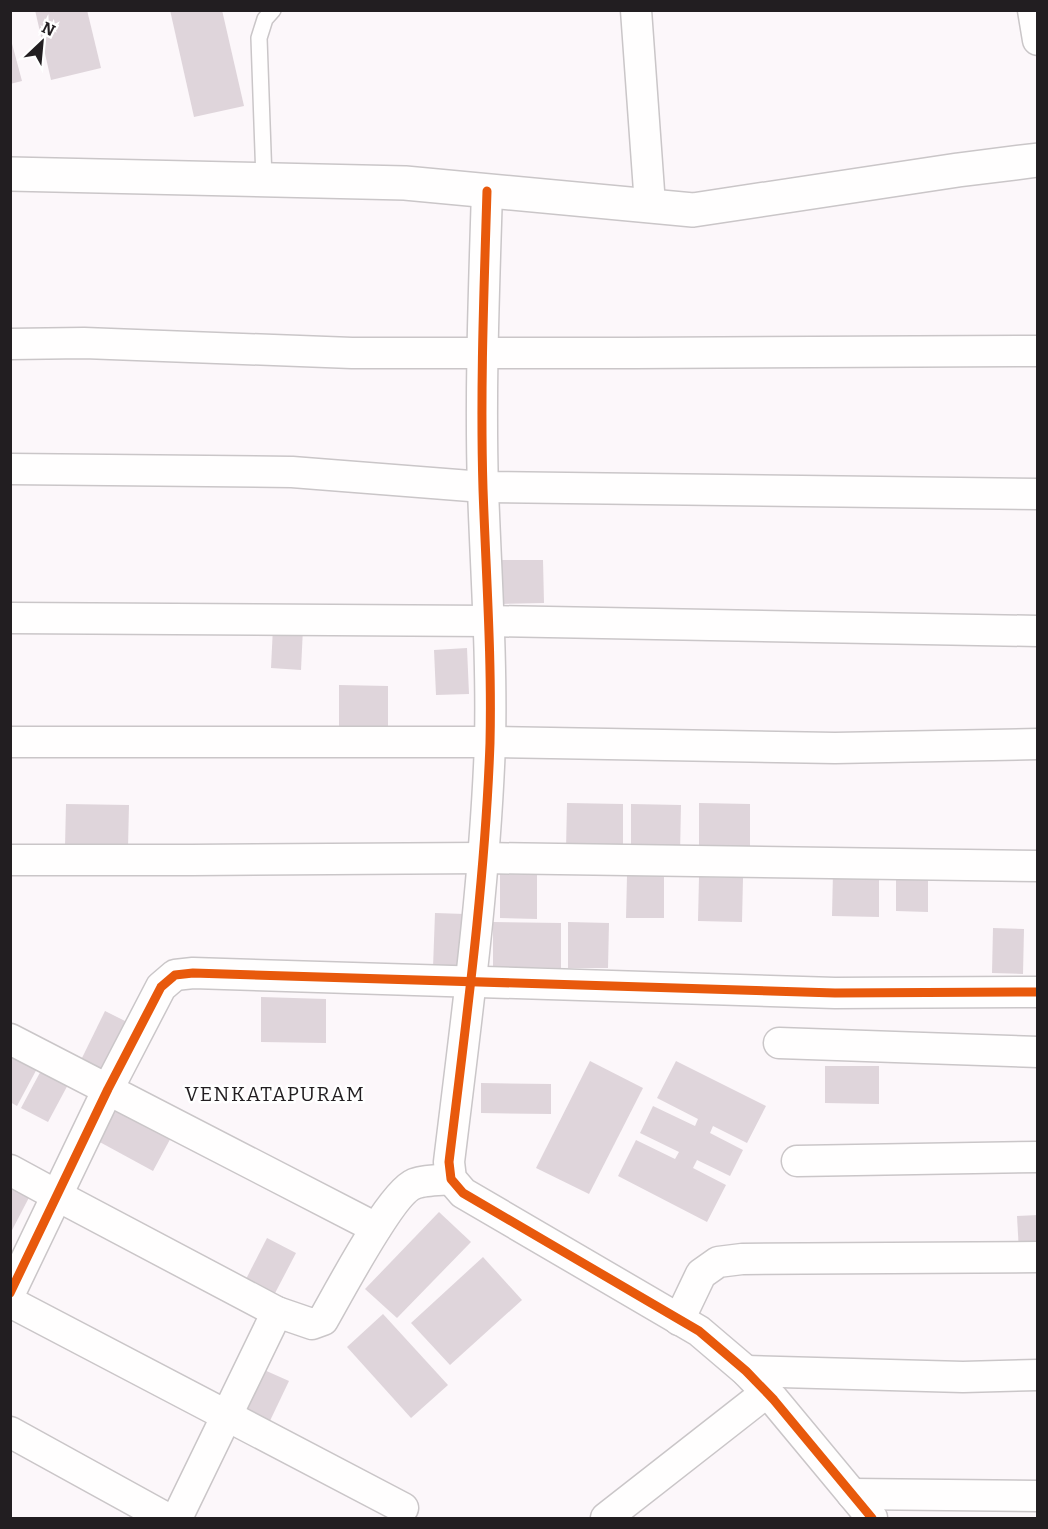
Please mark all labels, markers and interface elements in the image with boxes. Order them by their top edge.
north arrow [12,12,72,72]
text: N [39,18,58,40]
district label: VENKATAPURAM [185,1082,365,1106]

